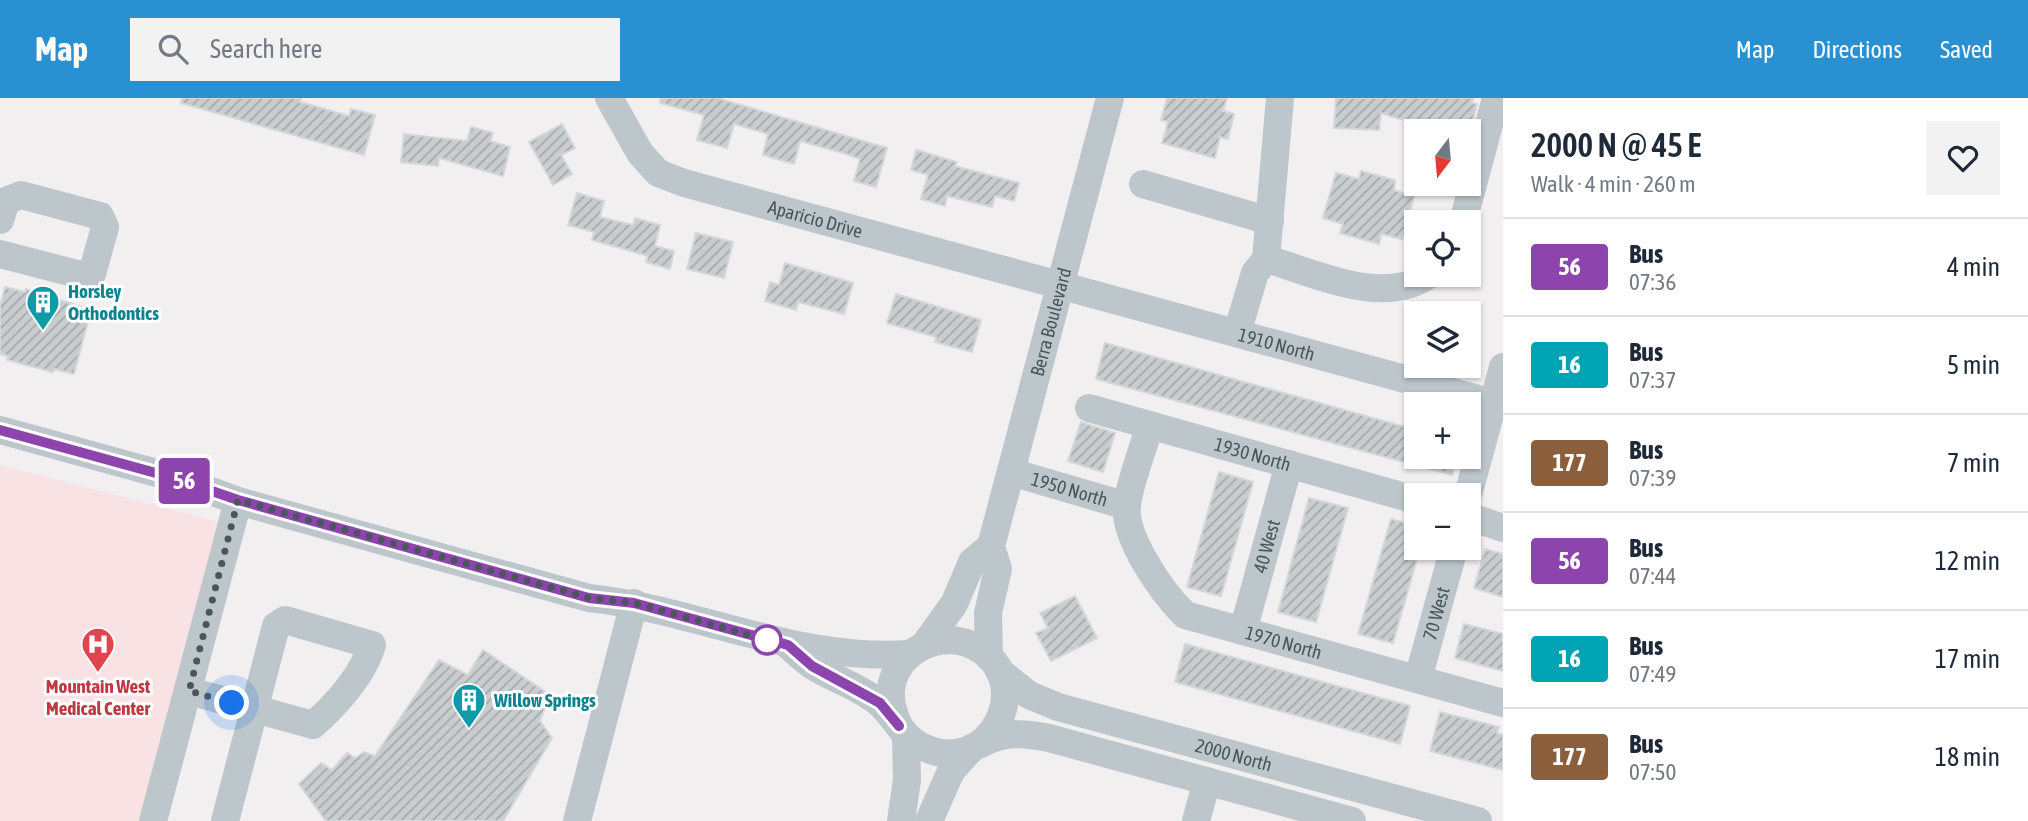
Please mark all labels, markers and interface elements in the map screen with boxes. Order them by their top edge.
search box [130,18,620,81]
text: Map [35,30,88,68]
icon: search [154,30,192,68]
text: Search here [210,34,322,64]
text: Map [1736,36,1774,63]
text: Directions [1812,36,1902,63]
text: Saved [1940,36,1993,63]
north arrow [1404,119,1480,196]
map controls [1404,119,1481,560]
button: heart [1926,121,2000,195]
text: 2000 N @ 45 E [1531,126,1701,164]
text: Walk · 4 min · 260 m [1531,171,1695,197]
street label: Aparicio Drive [766,195,865,242]
button: locate [1404,210,1481,287]
text: Bus [1629,239,1663,269]
text: 4 min [1947,252,2000,282]
text: 56 [1558,253,1581,280]
street label: Berra Boulevard [1026,265,1075,379]
text: 07:36 [1629,269,1676,295]
place label: Horsley Orthodontics [68,280,159,324]
building icon: Horsley Orthodontics [24,283,62,332]
button: layers [1404,301,1481,378]
street label: 1910 North [1236,323,1317,365]
text: Bus [1629,337,1663,367]
text: 5 min [1947,350,2000,380]
text: 16 [1558,351,1581,378]
text: 07:37 [1629,367,1676,393]
button: + [1404,392,1481,469]
street label: 1930 North [1212,433,1293,475]
text: Bus [1629,435,1663,465]
text: 7 min [1947,448,2000,478]
text: 177 [1553,449,1586,476]
line badge: 56 [152,458,216,504]
text: 07:39 [1629,465,1676,491]
text: 56 [173,467,195,494]
street label: 1950 North [1029,468,1110,511]
button: − [1404,483,1481,560]
street label: 40 West [1249,517,1284,575]
text: Bus [1629,533,1663,563]
text: 12 min [1935,546,2000,576]
text: 56 [1558,547,1581,574]
text: 07:44 [1629,563,1676,589]
street label: 70 West [1418,584,1454,643]
street label: 1970 North [1243,621,1324,663]
hospital icon: Mountain West Medical Center [79,625,117,674]
unlabelled marker [752,625,782,655]
text: Bus [1629,631,1663,661]
text: 17 min [1935,644,2000,674]
text: 16 [1558,645,1581,672]
text: 07:49 [1629,661,1676,687]
place label: Mountain West Medical Center [46,675,151,719]
building icon: Willow Springs [450,681,488,730]
your location [214,685,249,720]
place label: Willow Springs [493,689,596,711]
text: Bus [1629,729,1663,759]
street label: 2000 North [1193,734,1275,776]
text: 18 min [1935,742,2000,772]
text: 177 [1553,743,1586,770]
text: 07:50 [1629,759,1676,785]

